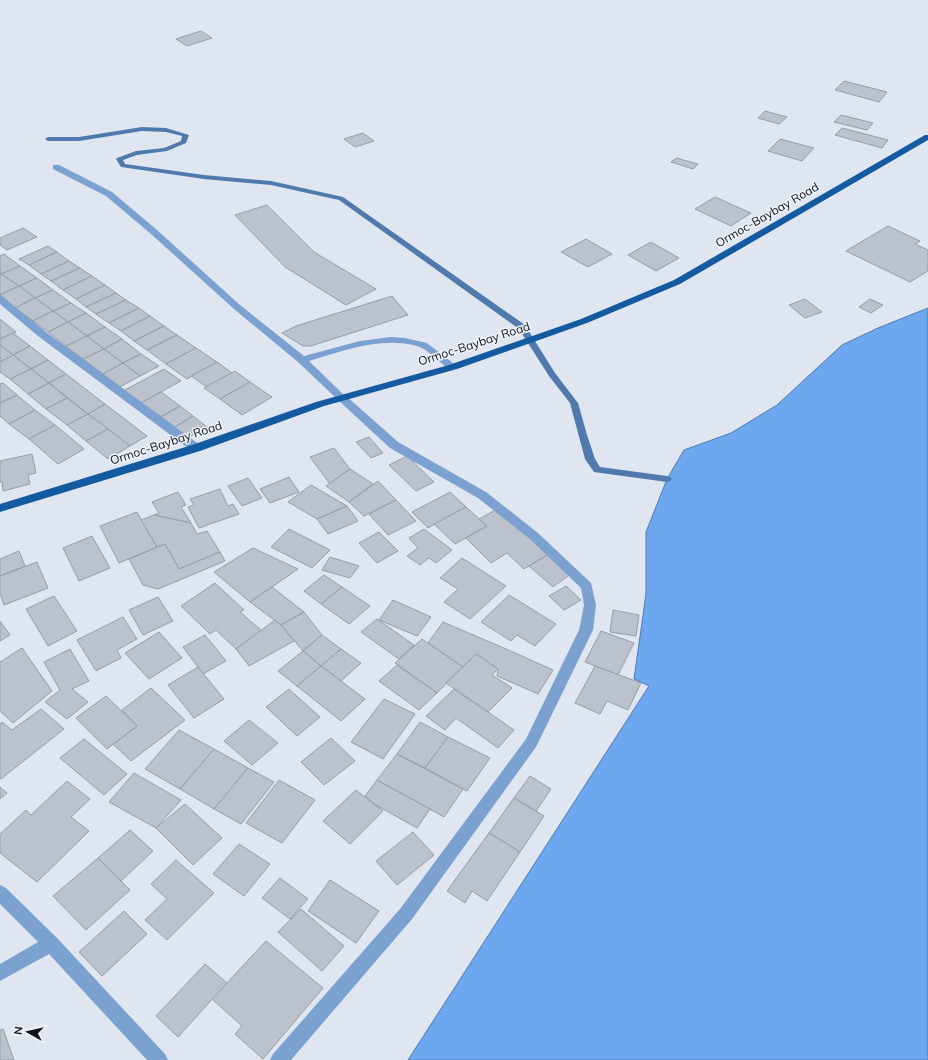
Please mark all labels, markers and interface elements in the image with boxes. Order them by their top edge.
street label: Ormoc-Baybay Road [712,179,821,250]
street label: Ormoc-Baybay Road [416,318,532,369]
street label: Ormoc-Baybay Road [108,417,224,468]
north arrow [8,1012,48,1052]
text: N [11,1026,26,1036]

